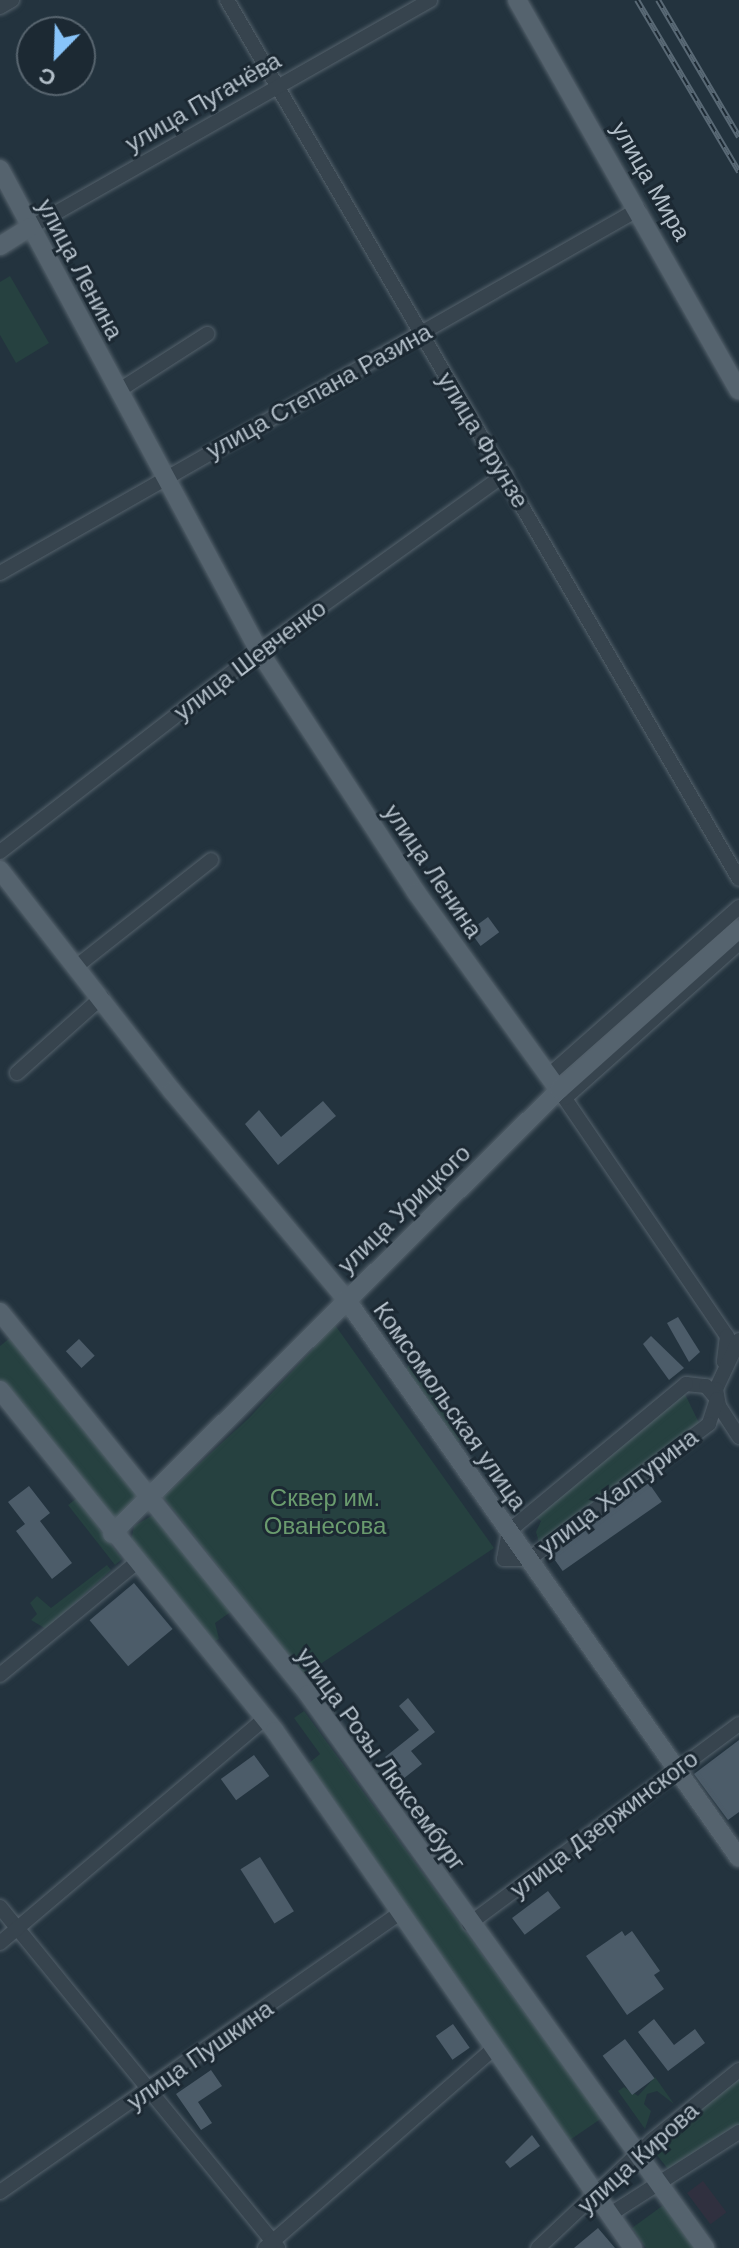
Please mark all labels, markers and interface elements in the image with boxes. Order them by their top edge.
north arrow [16,16,96,96]
street label: улица Пугачёва [120,46,286,158]
text: С [35,62,59,91]
street label: улица Мира [605,116,697,246]
street label: улица Ленина [31,194,129,344]
street label: улица Степана Разина [201,317,437,465]
street label: улица Фрунзе [431,367,535,513]
street label: улица Шевченко [168,593,332,727]
street label: улица Ленина [378,799,488,943]
street label: улица Урицкого [332,1139,476,1279]
street label: Комсомольская улица [367,1296,533,1516]
street label: улица Халтурина [533,1423,703,1561]
park label: Сквер им. Ованесова [264,1484,386,1540]
street label: улица Розы Люксембург [290,1642,472,1876]
street label: улица Дзержинского [504,1744,704,1904]
street label: улица Пушкина [121,1994,279,2116]
street label: улица Кирова [572,2096,704,2220]

